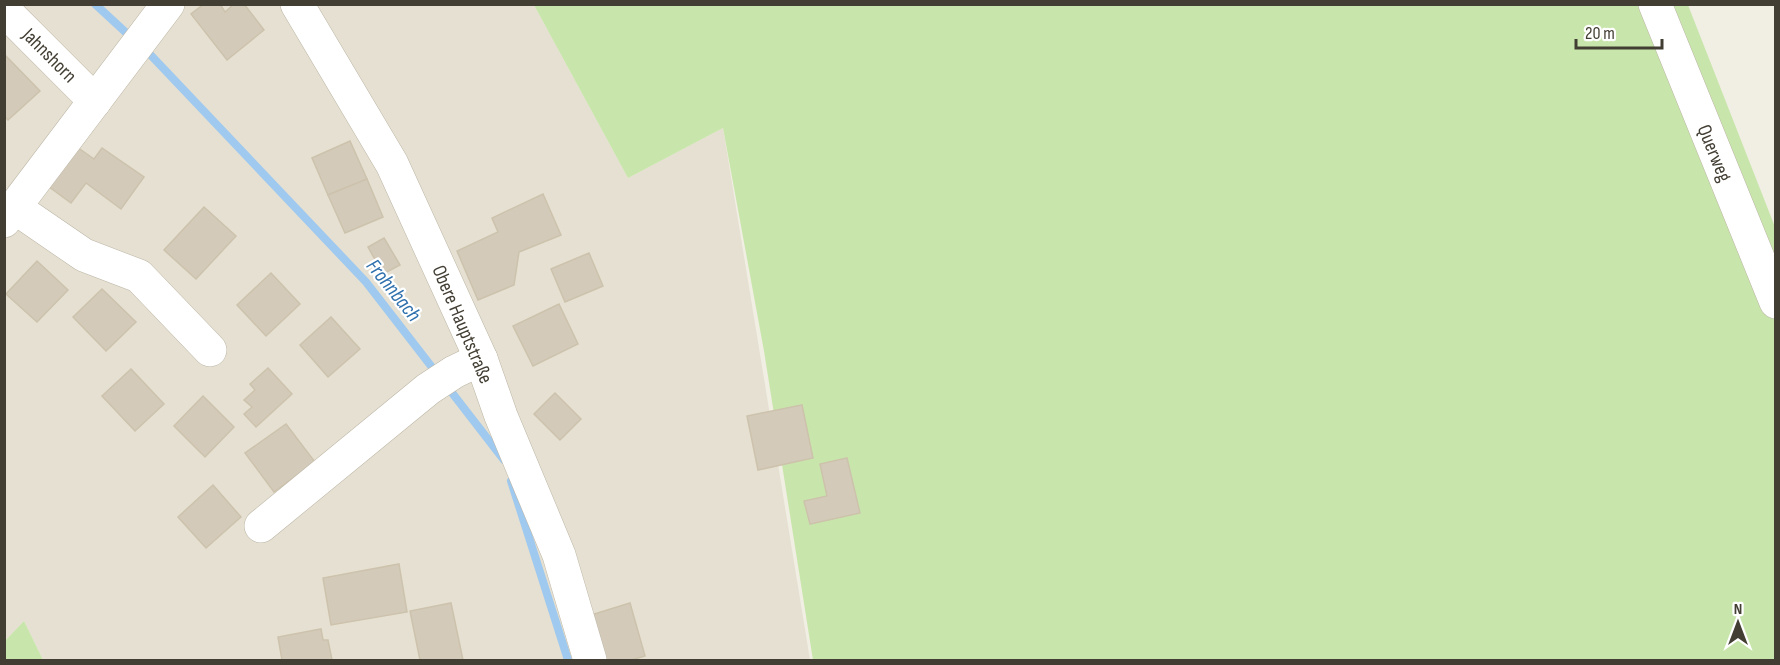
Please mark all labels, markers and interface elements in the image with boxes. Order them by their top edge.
scale bar [1576,12,1662,50]
street label: Jahnshorn [16,23,82,88]
text: 20 m [1585,23,1615,44]
street label: Querweg [1692,121,1736,185]
water label: Frohnbach [361,254,427,327]
street label: Obere Hauptstraße [426,262,498,387]
north arrow [1708,593,1768,653]
text: N [1734,600,1742,619]

